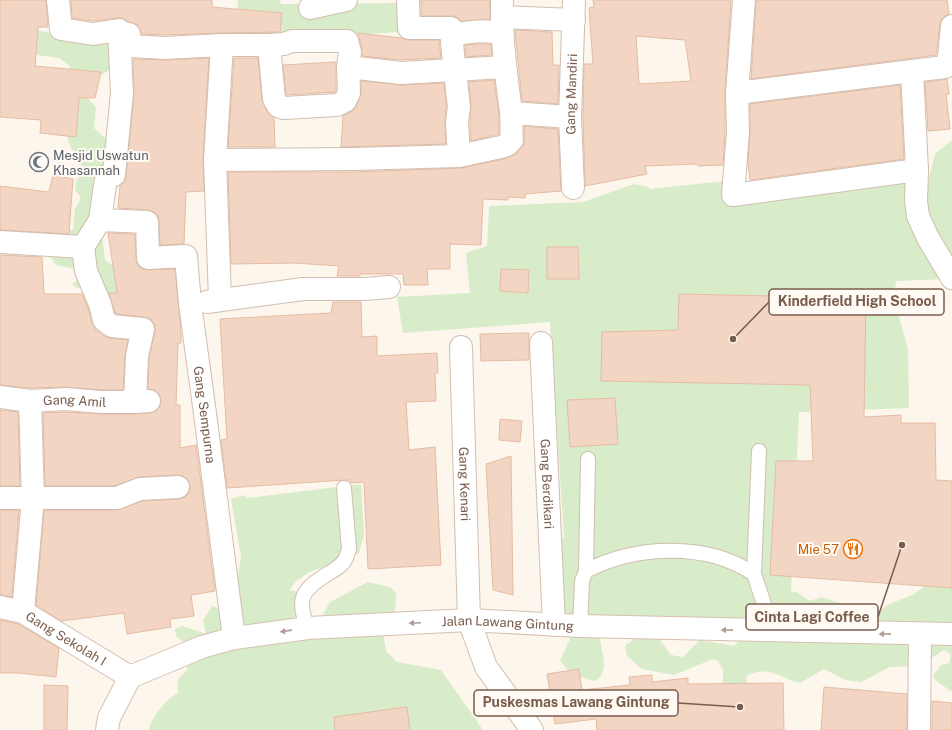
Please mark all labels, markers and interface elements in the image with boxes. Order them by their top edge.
street label: Gang Mandiri [562,53,580,135]
place label: Mesjid Uswatun Khasannah [53,148,149,178]
mosque icon: Mesjid Uswatun Khasannah [28,151,50,173]
callout: Kinderfield High School [769,289,944,315]
text: Kinderfield High School [778,293,937,309]
street label: Gang Sempurna [191,365,219,464]
street label: Gang Amil [43,391,106,410]
street label: Gang Berdikari [538,438,557,529]
street label: Gang Kenari [456,447,474,521]
restaurant icon: Mie 57 [842,538,864,560]
place label: Mie 57 [798,542,839,557]
callout: Cinta Lagi Coffee [746,604,878,630]
street label: Gang Sekolah I [23,608,109,668]
text: Cinta Lagi Coffee [754,609,870,625]
street label: Jalan Lawang Gintung [441,612,574,633]
one-way arrow [408,620,421,626]
one-way arrow [720,627,733,633]
one-way arrow [280,628,292,634]
one-way arrow [878,631,891,637]
callout: Puskesmas Lawang Gintung [474,690,678,716]
text: Puskesmas Lawang Gintung [482,694,670,710]

